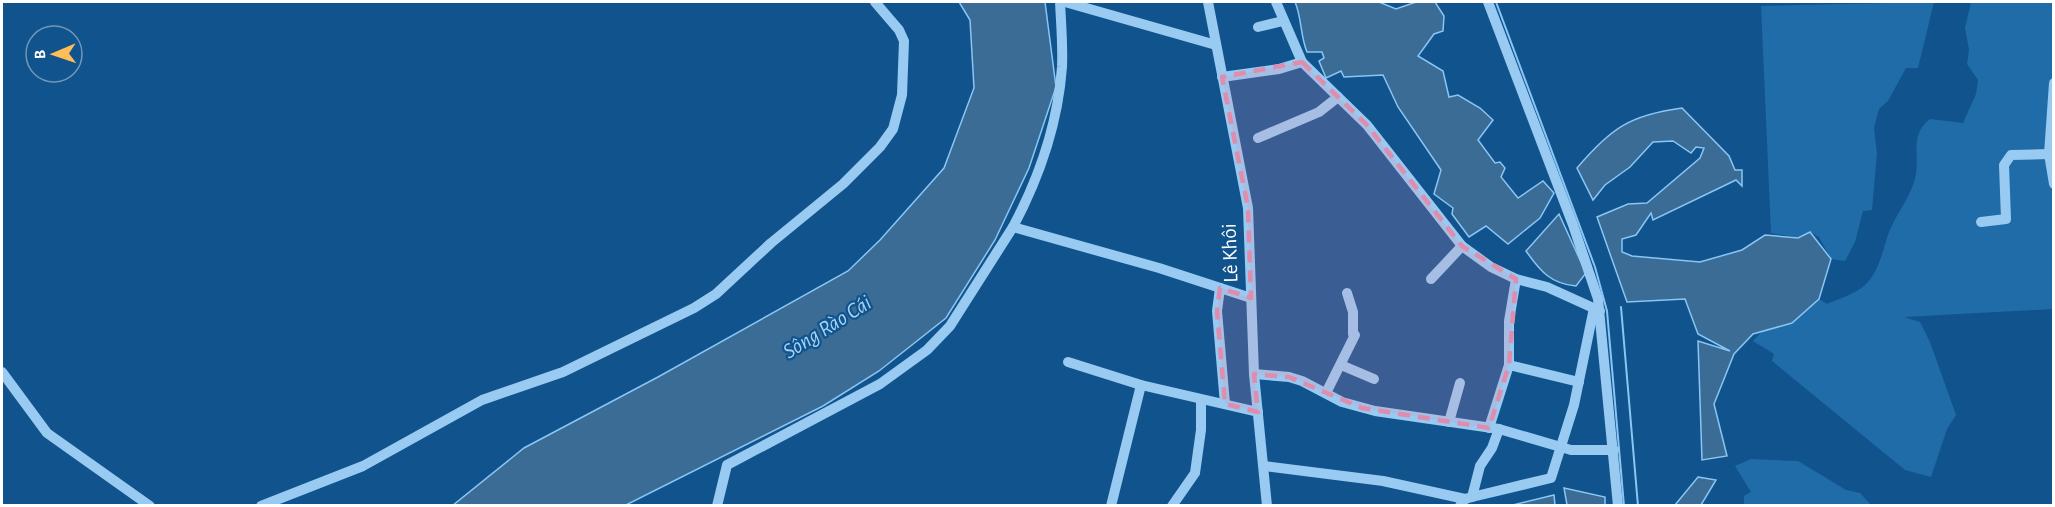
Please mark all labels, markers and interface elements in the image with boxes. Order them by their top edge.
north arrow [24,24,84,84]
text: B [32,50,48,59]
street label: Lê Khôi [1218,223,1242,283]
water label: Sông Rào Cái [779,291,875,363]

